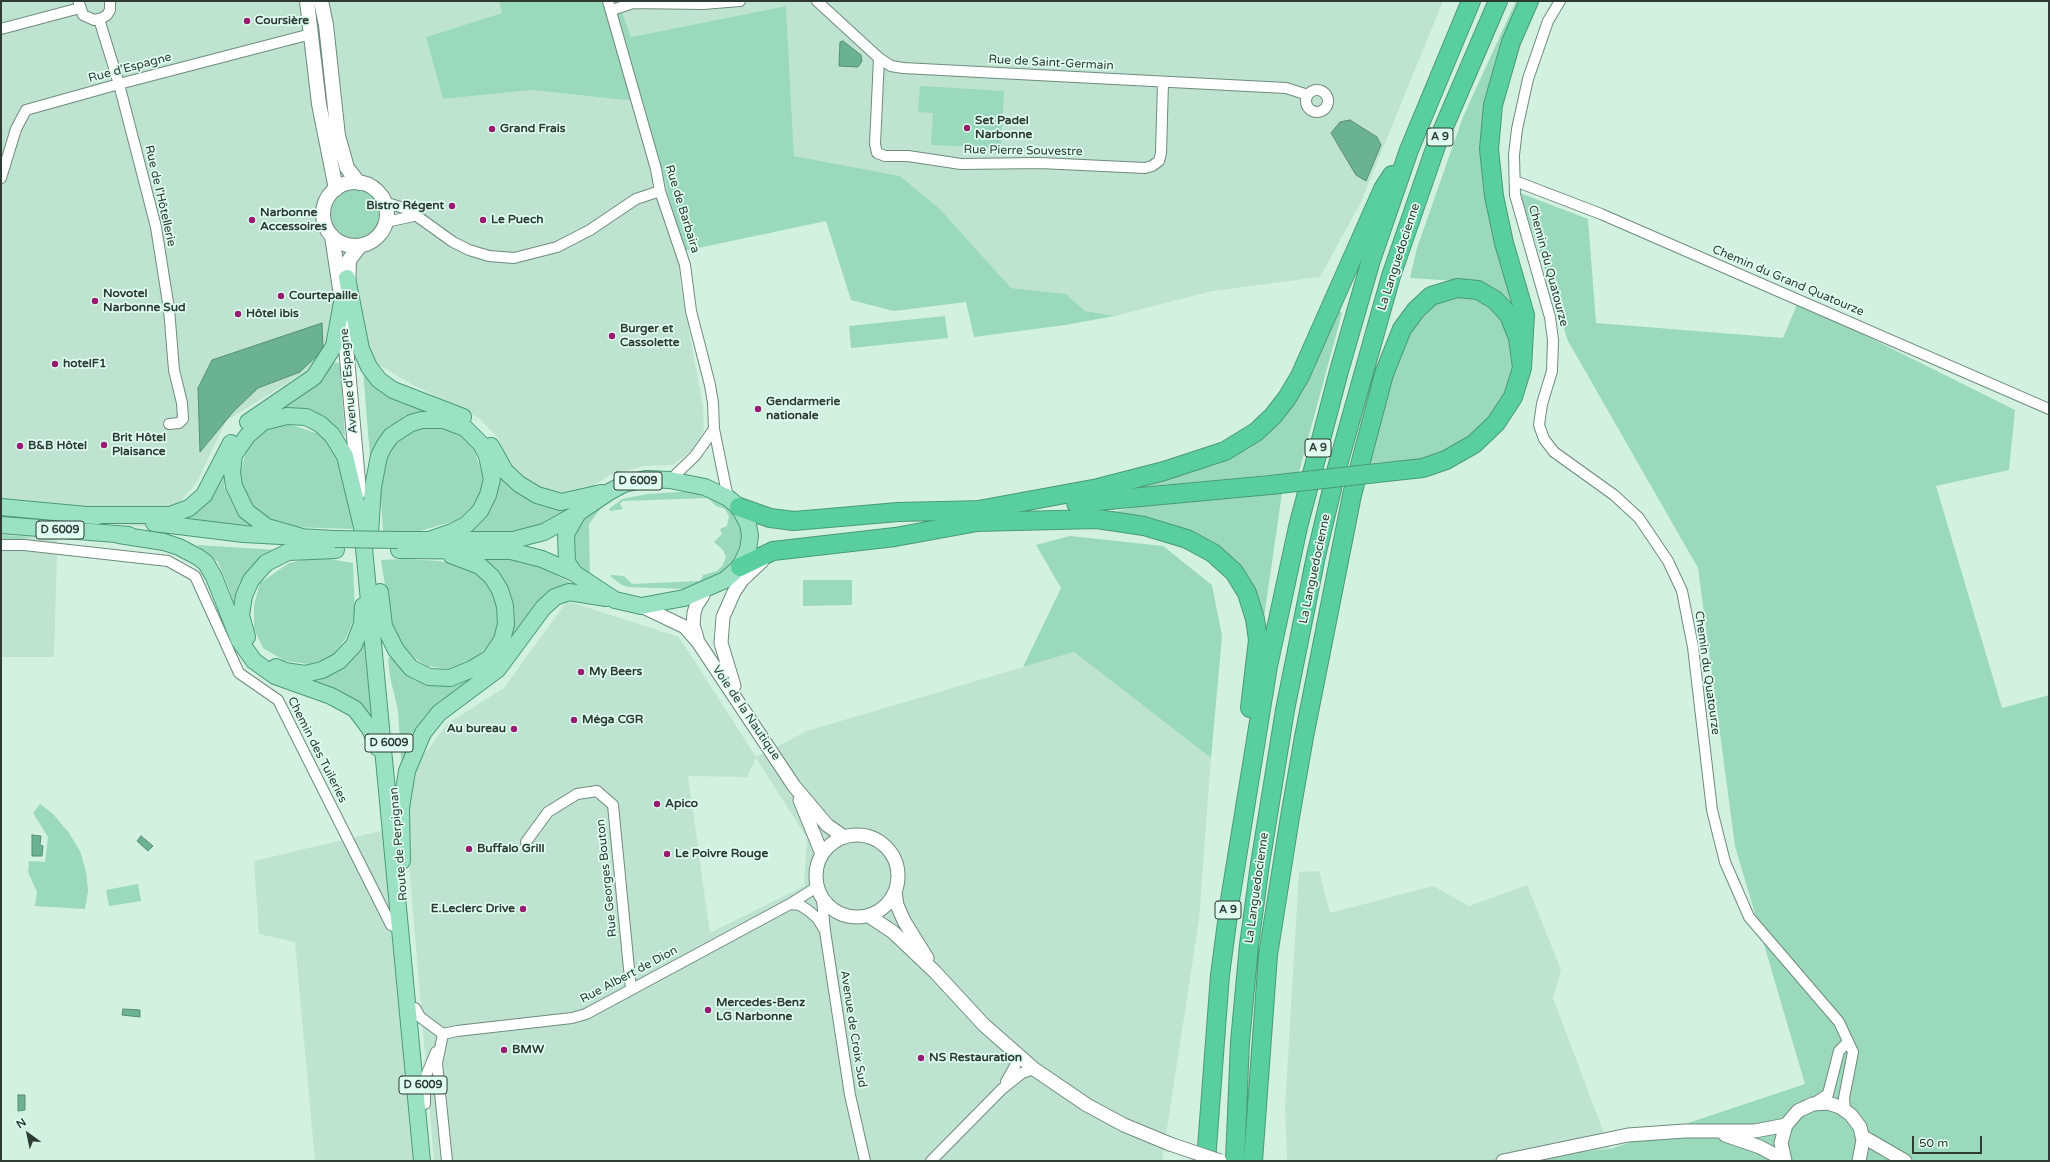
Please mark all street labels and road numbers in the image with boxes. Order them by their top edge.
street label: Rue d'Espagne [87,50,173,86]
street label: Rue de Saint-Germain [988,53,1114,73]
road number: A 9 [1427,128,1453,146]
street label: Rue Pierre Souvestre [963,143,1083,159]
street label: Rue de l'Hôtellerie [141,144,179,248]
street label: Rue de Barbaira [662,163,702,255]
street label: La Languedocienne [1375,202,1423,312]
street label: Chemin du Quatourze [1525,204,1571,328]
street label: Chemin du Grand Quatourze [1710,242,1866,320]
street label: Avenue d'Espagne [337,328,361,434]
road number: A 9 [1305,439,1331,457]
road number: D 6009 [614,472,662,490]
street label: La Languedocienne [1296,513,1334,625]
road number: D 6009 [36,521,84,539]
street label: Chemin du Quatourze [1691,610,1723,736]
street label: Voie de la Nautique [709,663,783,763]
street label: Chemin des Tuileries [284,695,350,805]
road number: D 6009 [365,734,413,752]
street label: Route de Perpignan [387,787,411,901]
street label: Rue Georges Bouton [594,818,620,938]
street label: La Languedocienne [1242,832,1272,944]
road number: A 9 [1215,901,1241,919]
street label: Rue Albert de Dion [578,943,680,1007]
street label: Avenue de Croix Sud [837,969,869,1089]
road number: D 6009 [399,1076,447,1094]

